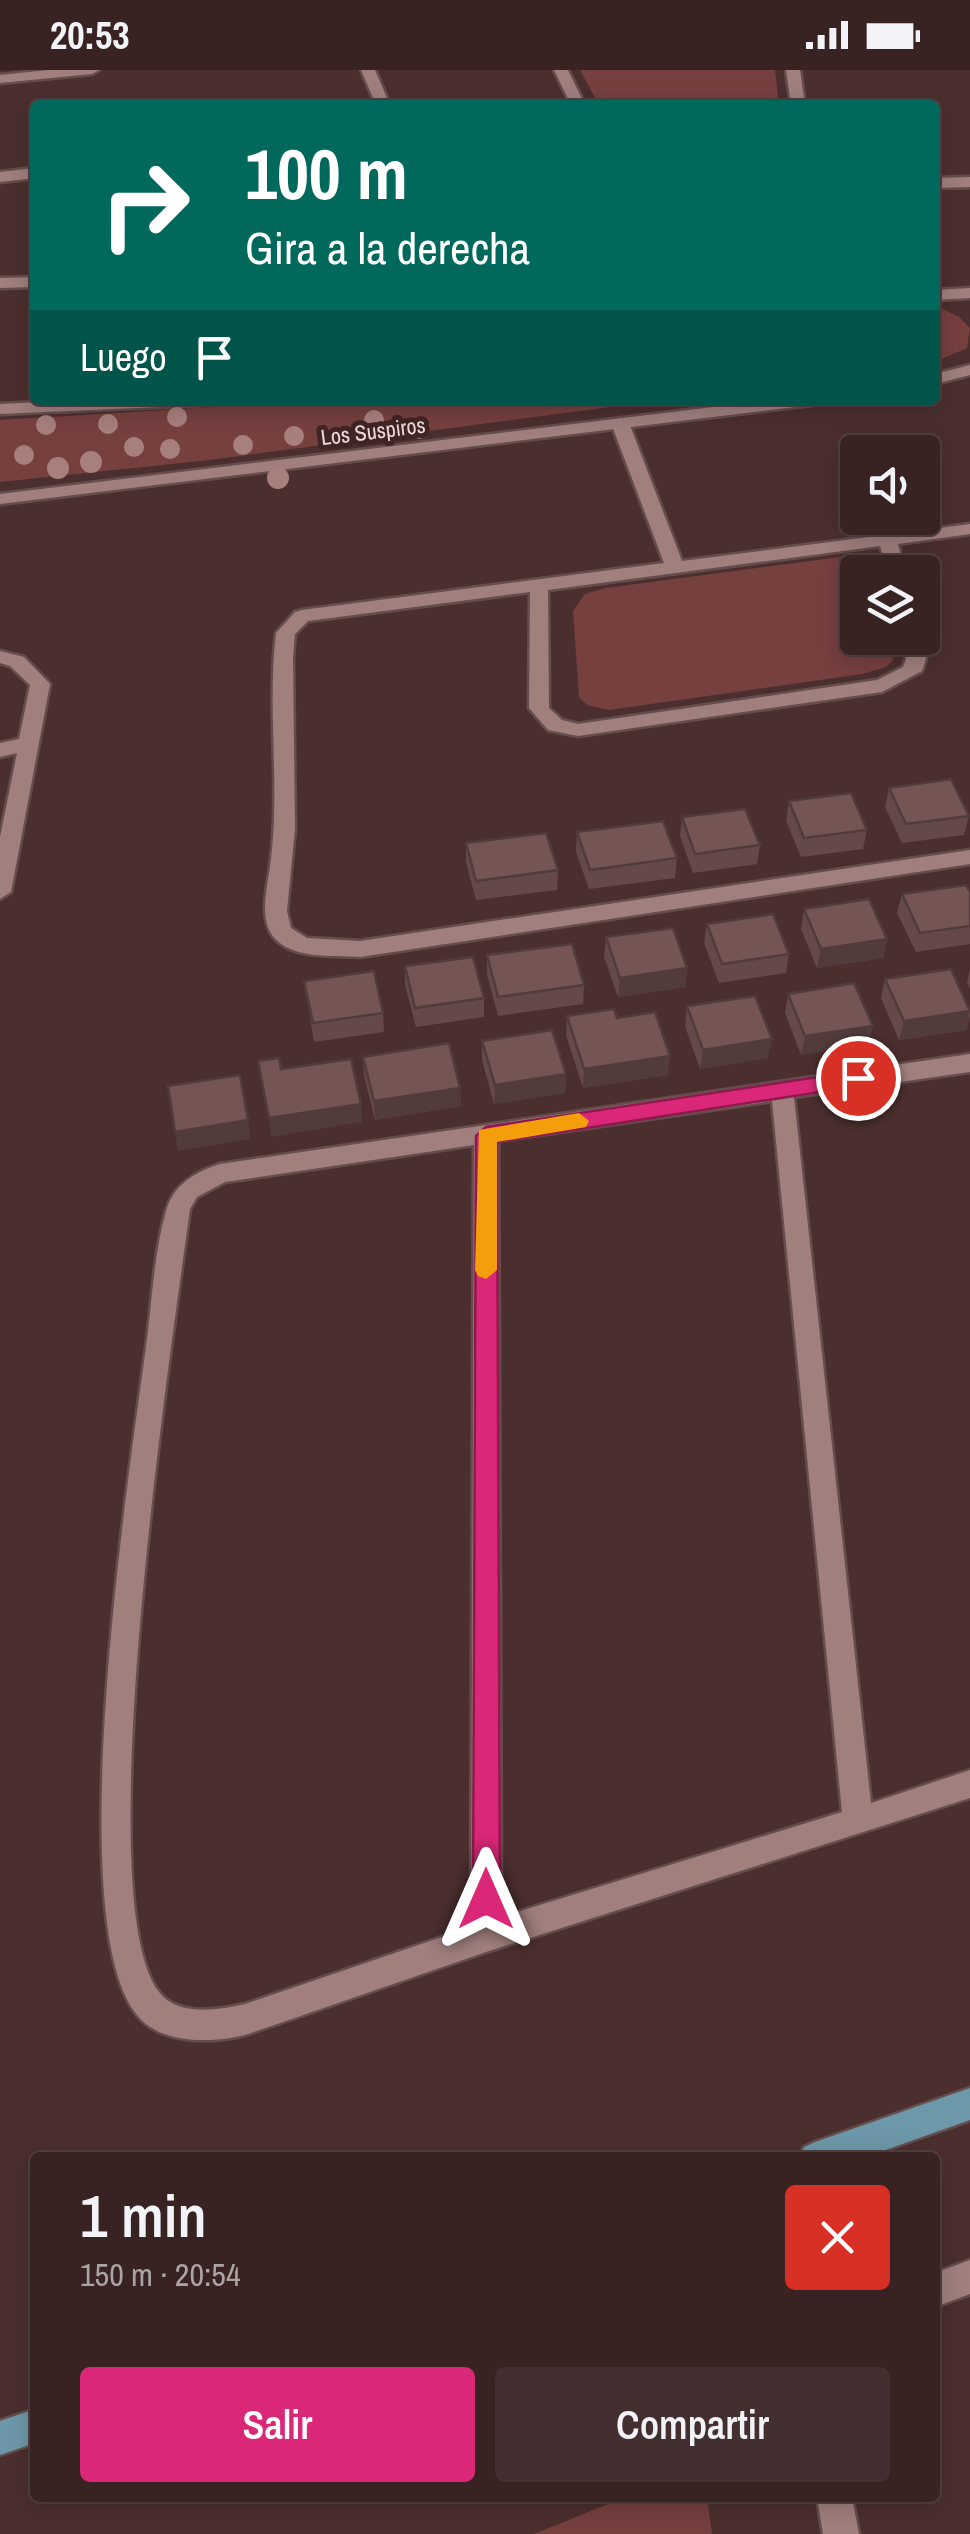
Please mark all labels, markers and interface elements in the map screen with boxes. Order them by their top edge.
text: 20:53 [50,10,130,61]
text: 100 m [245,127,408,221]
icon: right [80,140,210,270]
text: Gira a la derecha [245,217,530,278]
icon: arrive [187,330,242,385]
text: Luego [80,332,167,383]
street label: Los Suspiros [319,410,427,452]
map controls [840,435,940,655]
button: sound [840,435,940,535]
button: layers [840,555,940,655]
pin [816,1036,901,1121]
icon: arrive [831,1051,886,1106]
position arrow [434,1847,538,1951]
text: 1 min [80,2175,207,2256]
button: close [785,2185,890,2290]
text: 150 m · 20:54 [80,2253,240,2296]
button: Salir [80,2367,475,2482]
button: Compartir [495,2367,890,2482]

